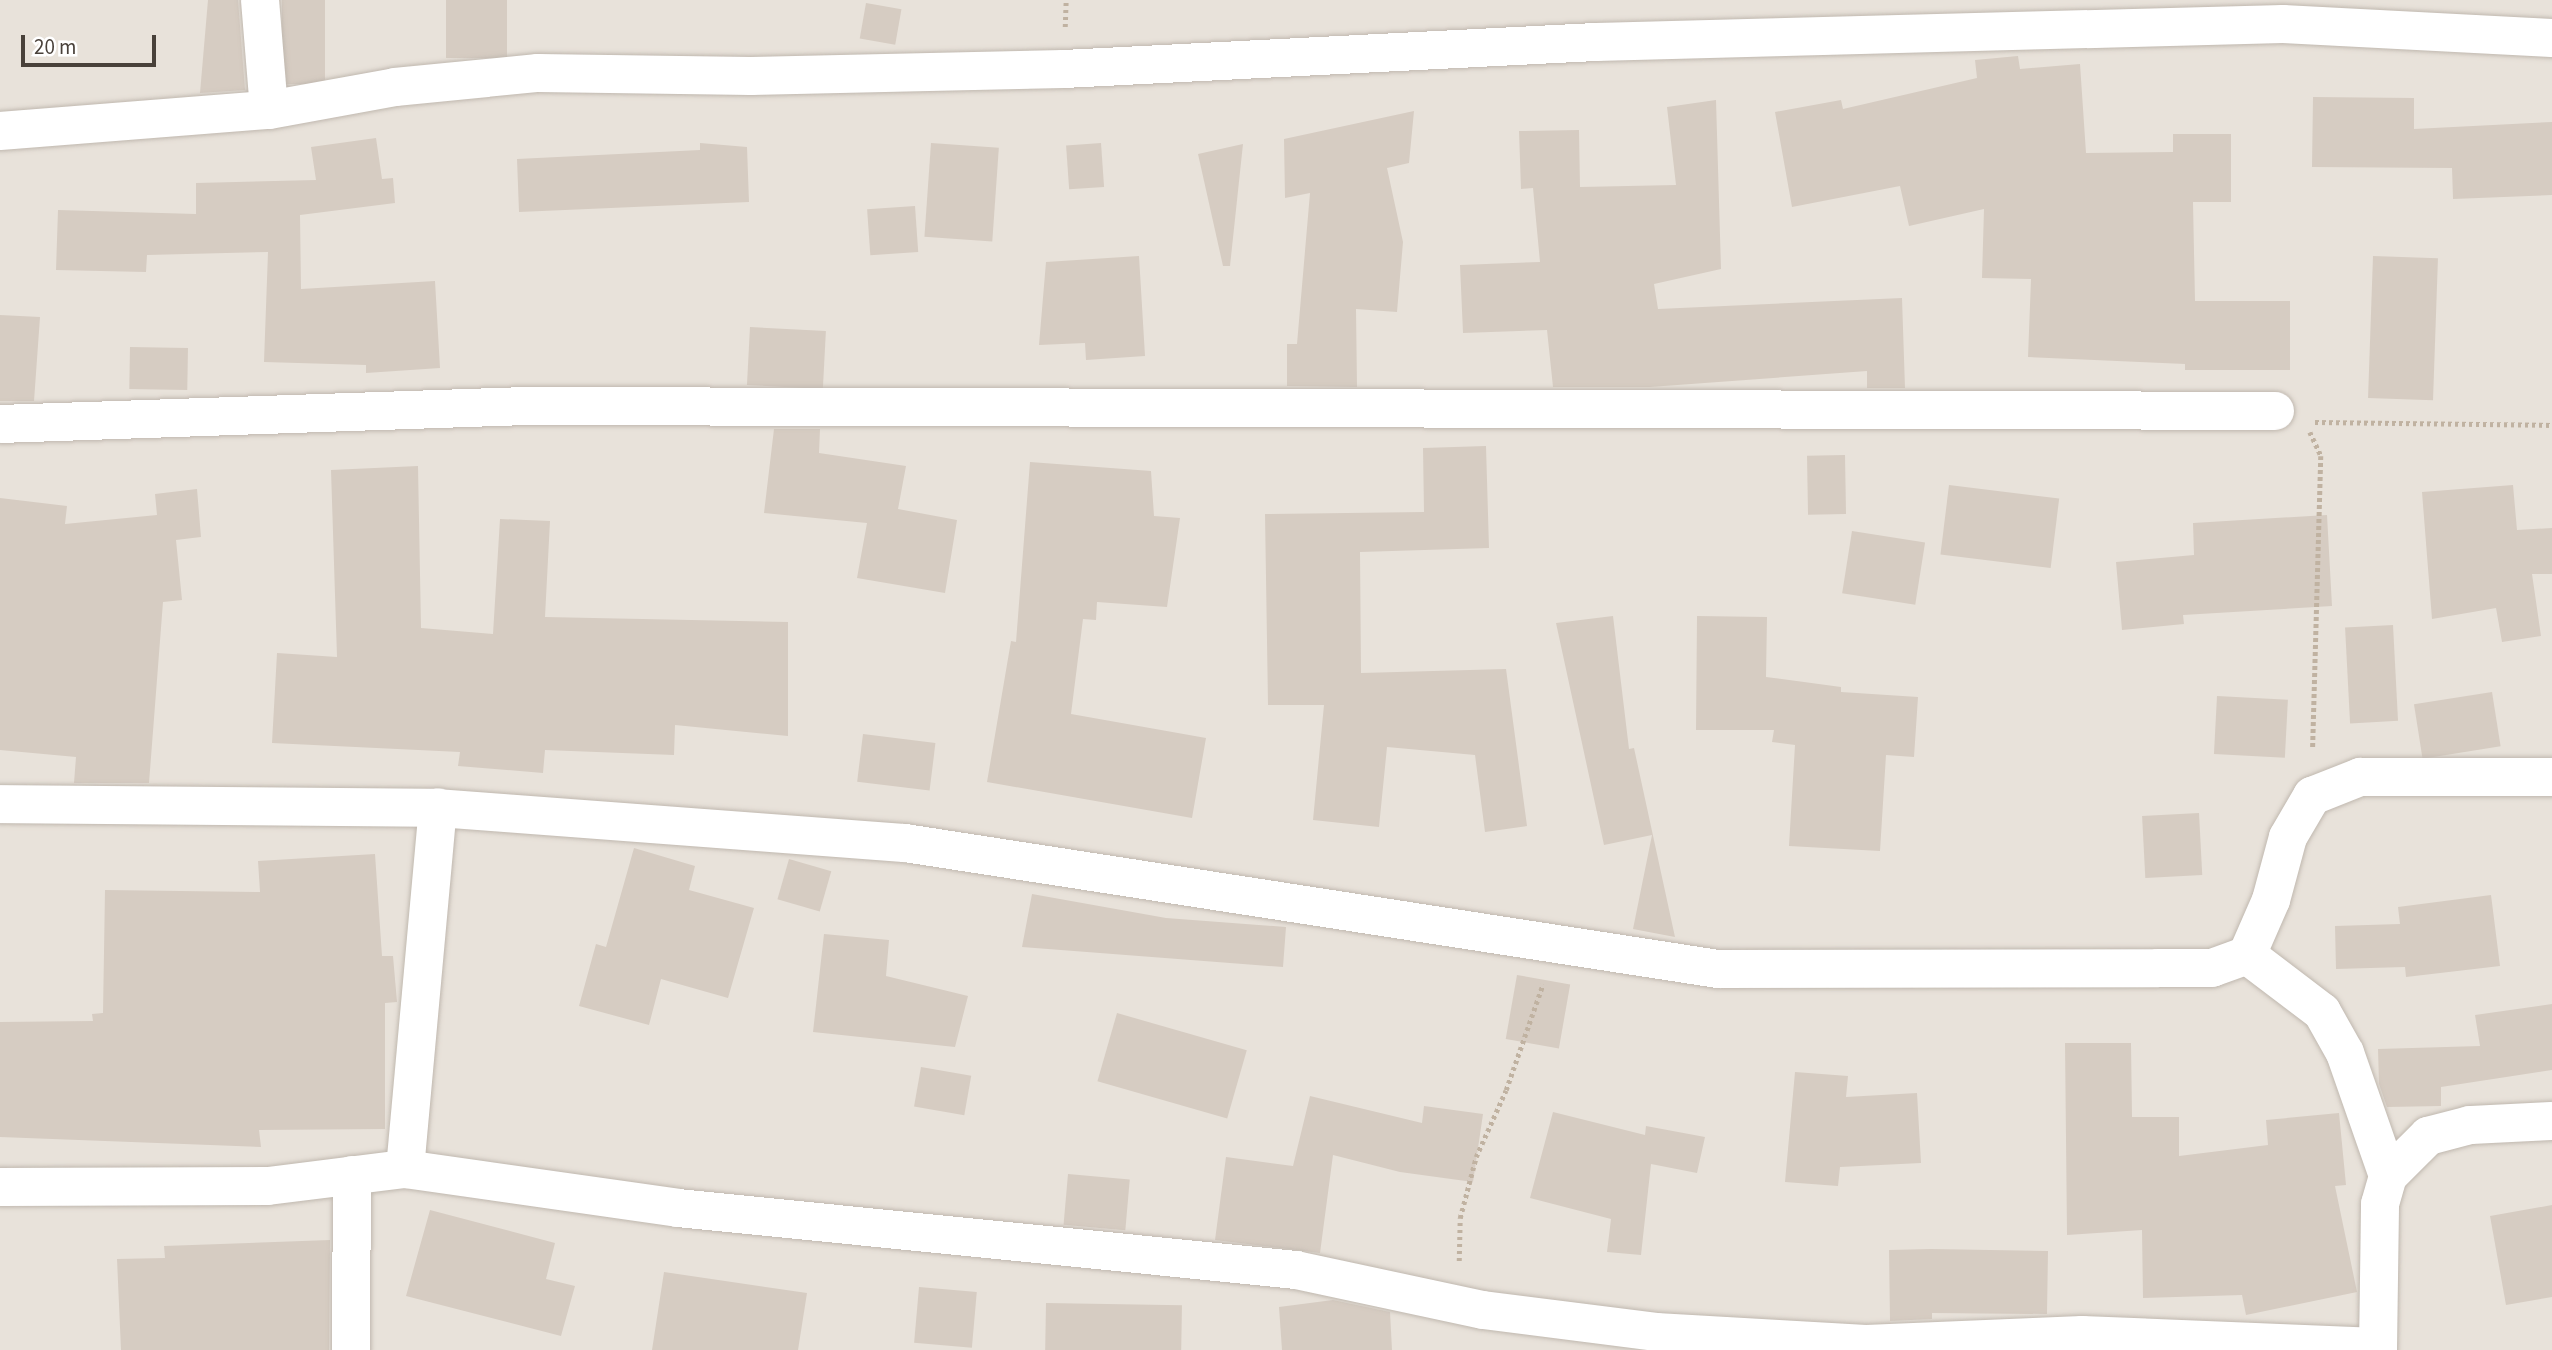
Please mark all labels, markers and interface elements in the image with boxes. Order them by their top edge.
scale bar [24,21,159,65]
text: 20 m [34,32,76,62]

